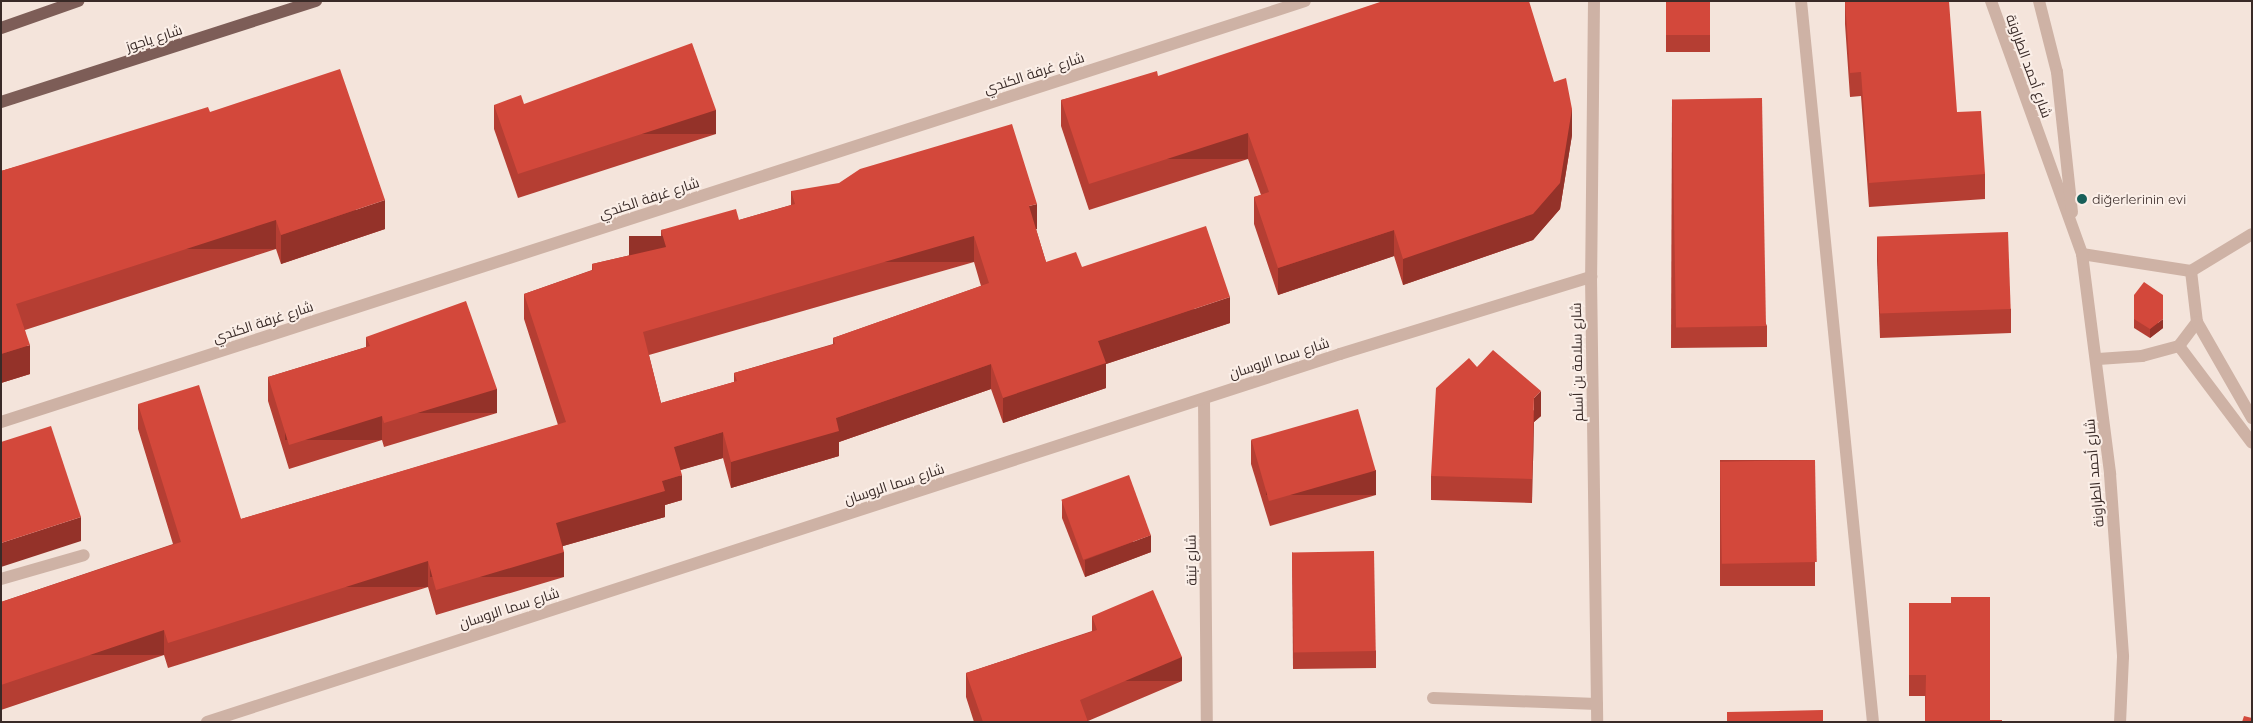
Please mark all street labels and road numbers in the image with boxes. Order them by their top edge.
street label: شارع أحمد الطراونة [2003,12,2055,120]
street label: شارع ياجوز [124,21,184,55]
street label: شارع غرفة الكندي [982,49,1086,97]
street label: شارع غرفة الكندي [597,174,701,222]
street label: شارع غرفة الكندي [211,298,315,346]
street label: شارع سلامة بن أسلم [1568,302,1586,422]
street label: شارع سما الروسان [1227,334,1331,382]
street label: شارع أحمد الطراونة [2081,418,2107,528]
street label: شارع سما الروسان [842,460,946,508]
street label: شارع تبنة [1182,534,1200,586]
street label: شارع سما الروسان [457,584,561,632]

